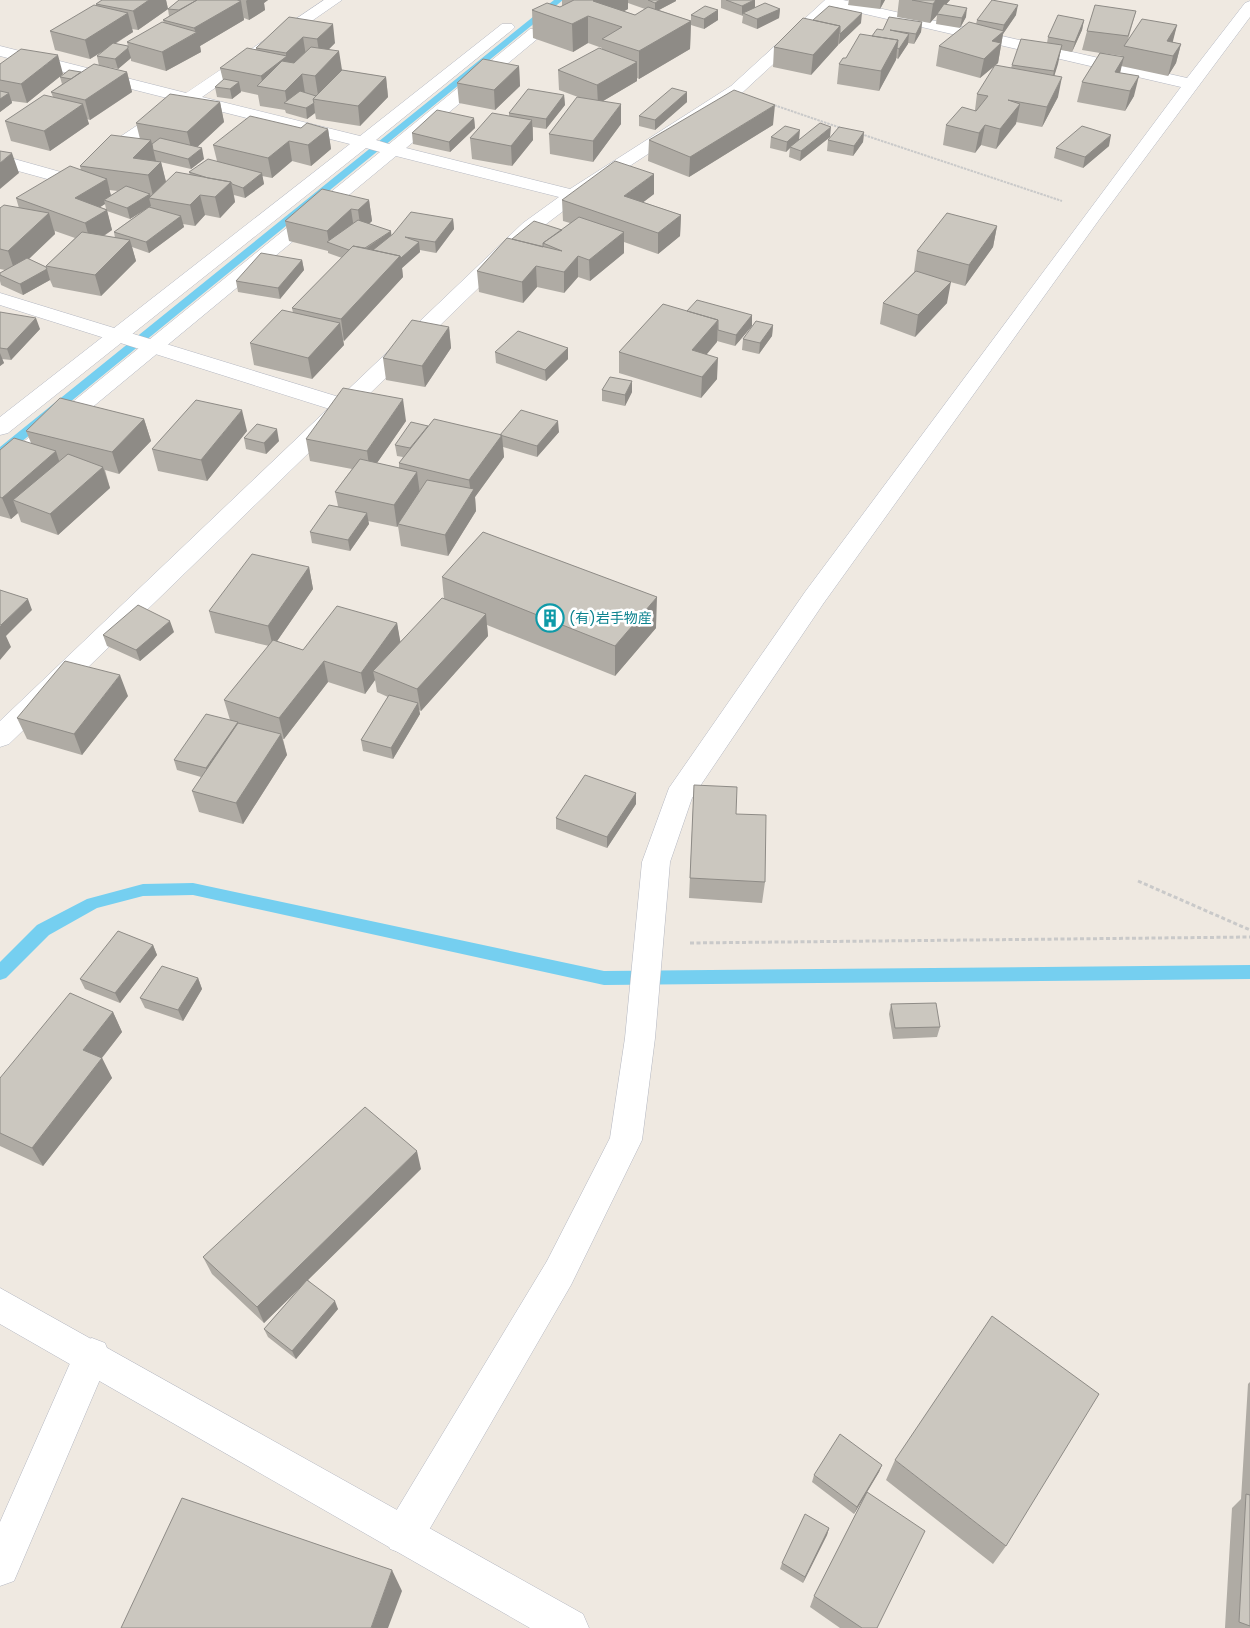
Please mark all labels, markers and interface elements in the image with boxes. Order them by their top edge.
building icon: (有)岩手物産 [535,603,565,633]
place label: (有)岩手物産 [569,608,652,628]

